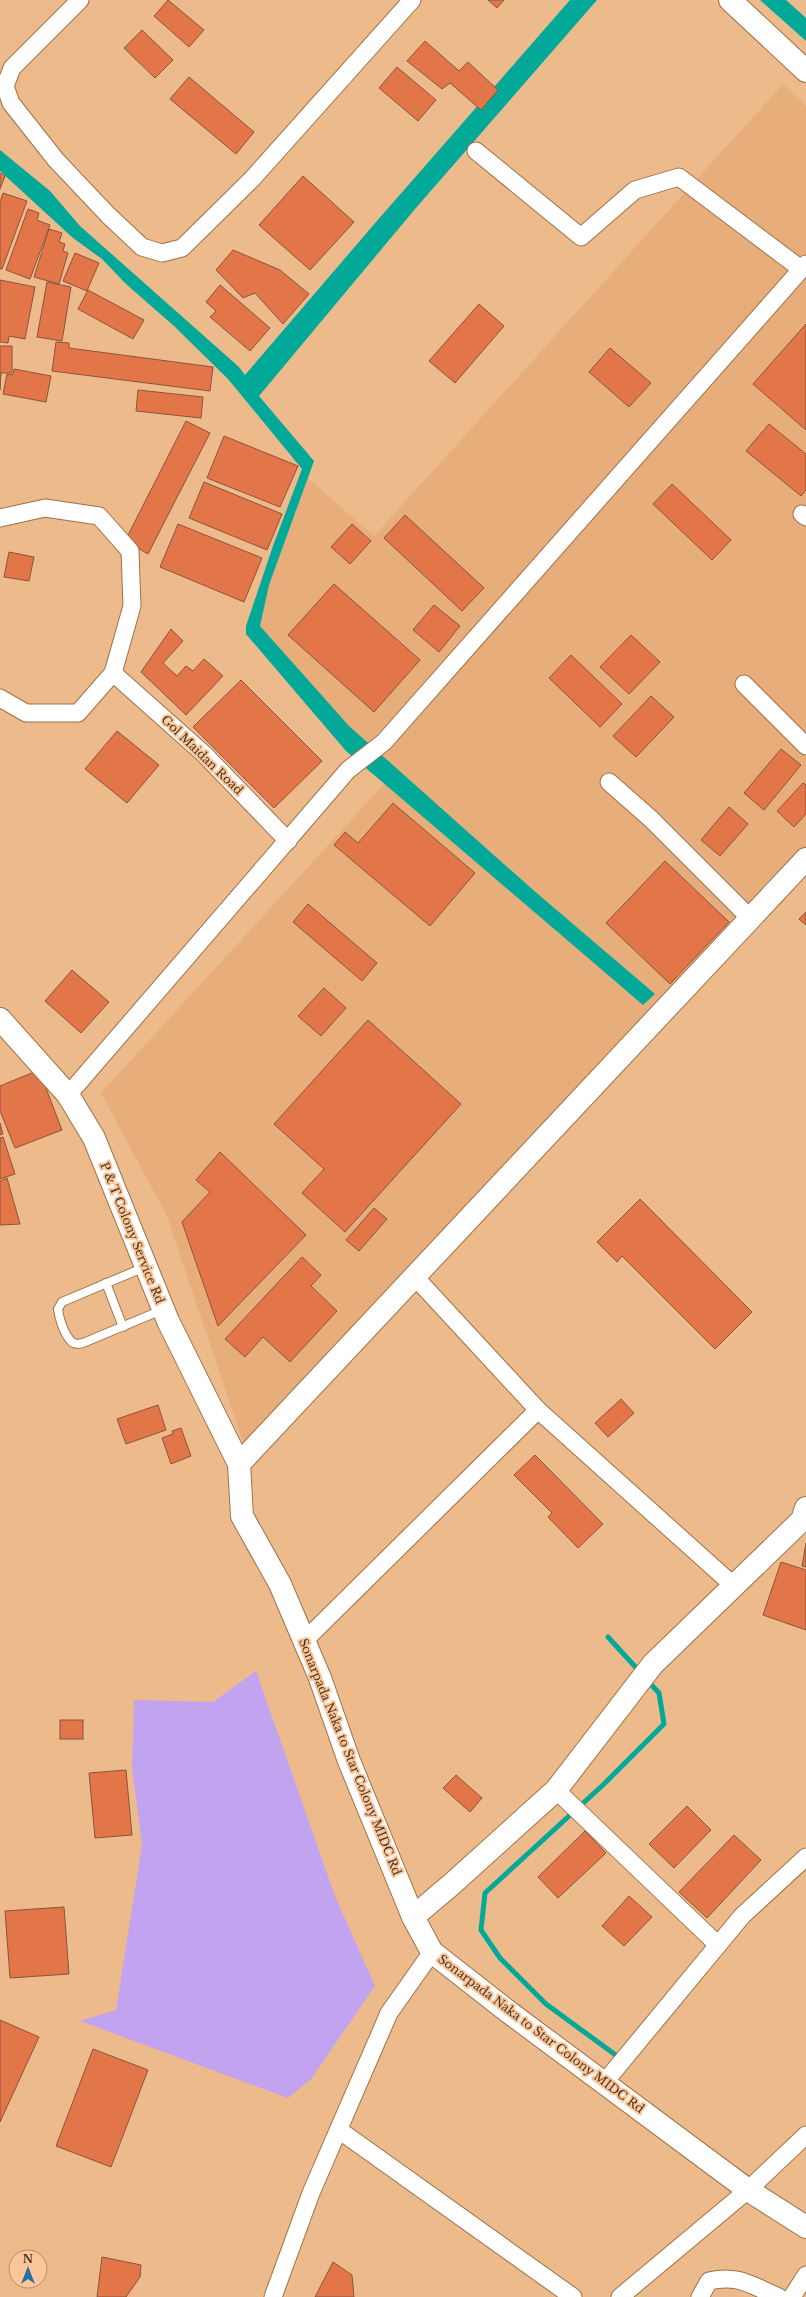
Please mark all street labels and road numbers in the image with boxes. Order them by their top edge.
street label: Gol Maidan Road [158,712,246,797]
street label: P & T Colony Service Rd [97,1160,168,1306]
street label: Sonarpada Naka to Star Colony MIDC Rd [296,1636,405,1877]
street label: Sonarpada Naka to Star Colony MIDC Rd [435,1951,647,2116]

